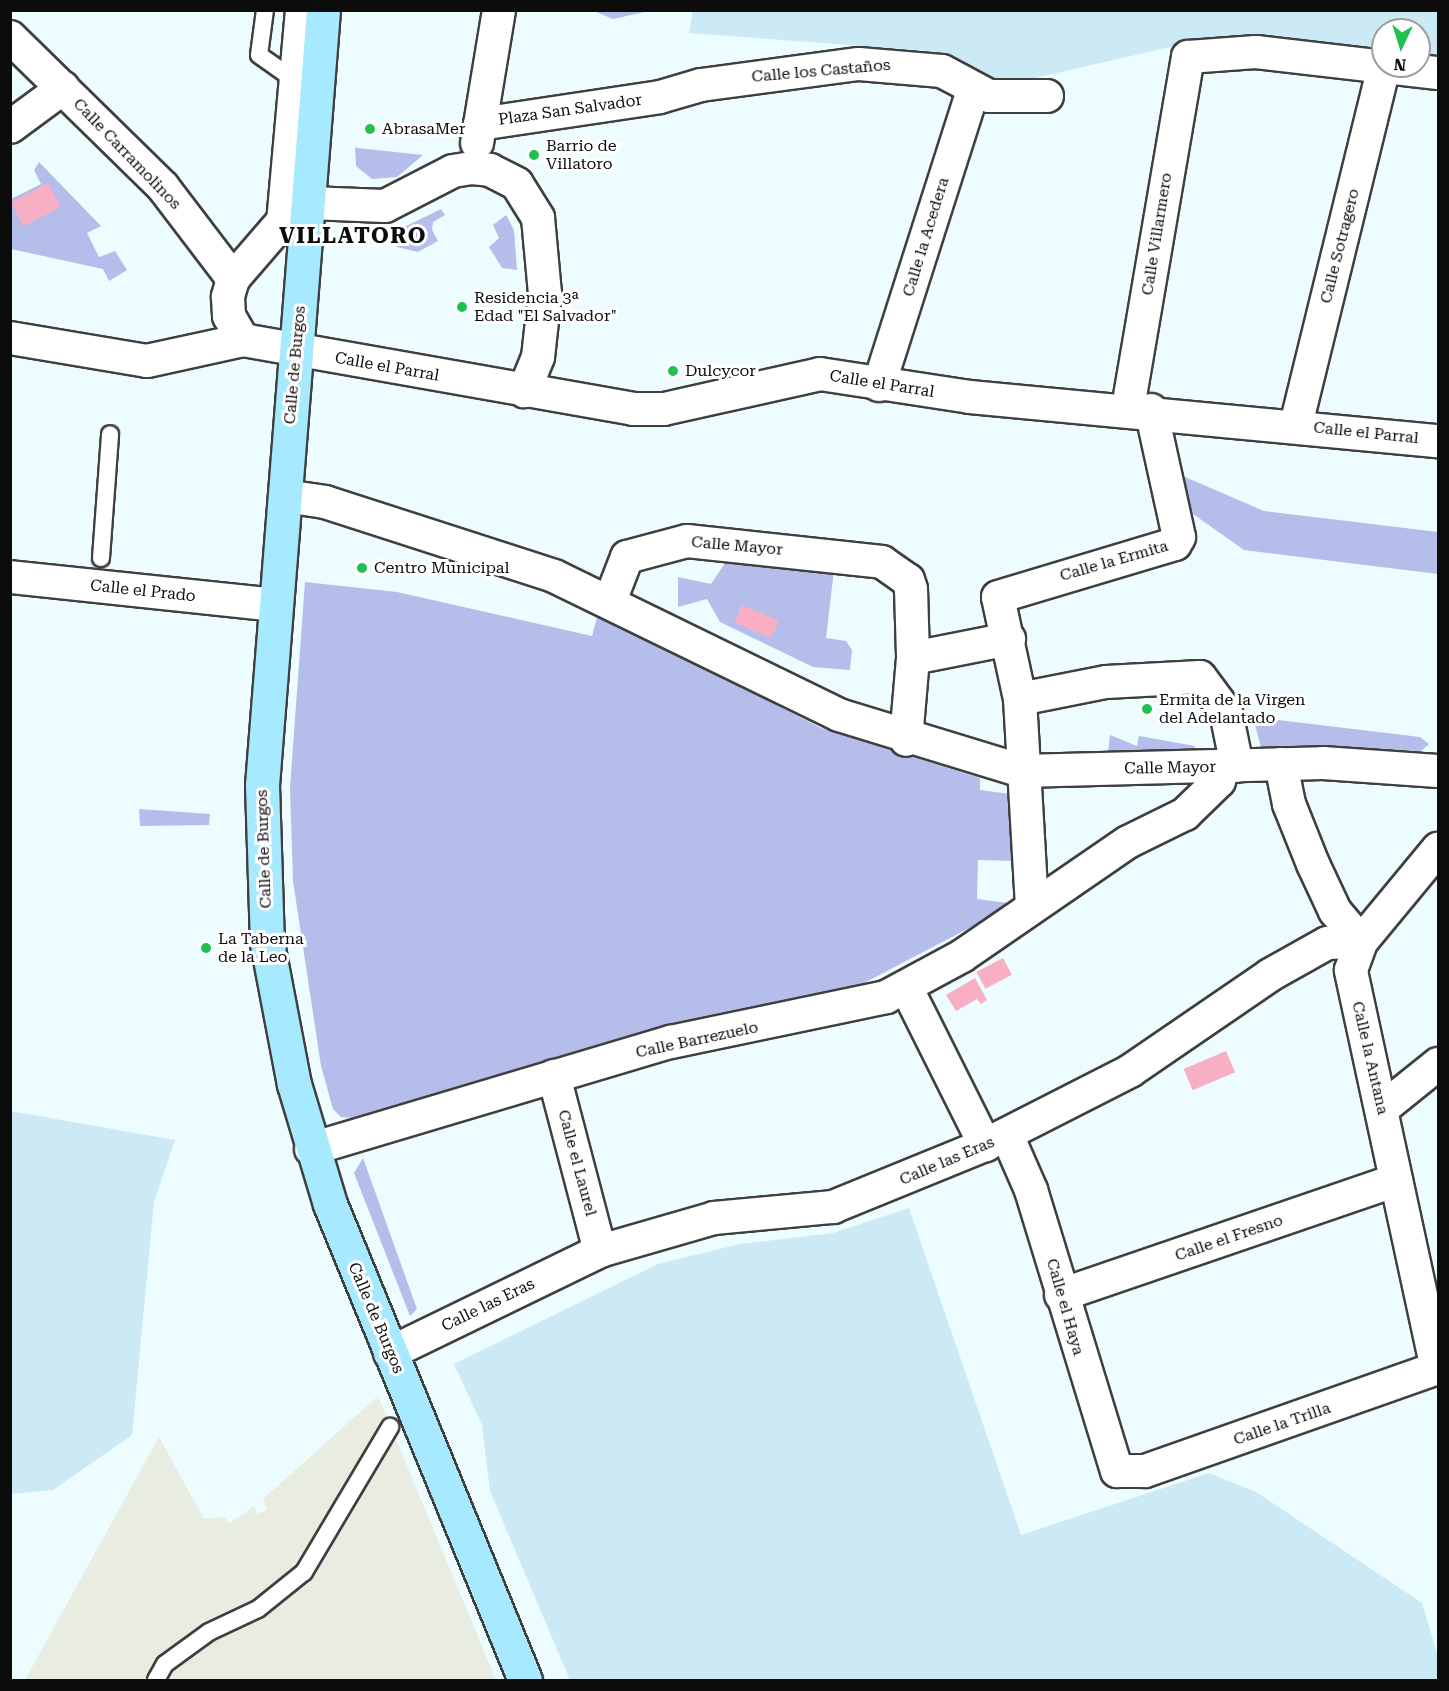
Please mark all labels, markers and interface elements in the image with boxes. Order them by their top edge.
north arrow [1371,18,1431,78]
street label: Calle los Castaños [751,55,891,87]
text: N [1393,55,1407,74]
street label: Plaza San Salvador [497,90,643,130]
street label: Calle Carramolinos [69,95,185,213]
place label: AbrasaMer [382,119,465,139]
marker: AbrasaMer [363,122,377,136]
place label: Barrio de Villatoro [546,136,616,174]
marker: Barrio de Villatoro [527,148,541,162]
street label: Calle Villarmero [1138,171,1176,297]
street label: Calle la Acedera [899,175,953,299]
street label: Calle Sotragero [1316,187,1364,305]
district label: VILLATORO [279,223,427,249]
place label: Residencia 3ª Edad "El Salvador" [474,288,617,326]
marker: Residencia 3ª Edad "El Salvador" [455,300,469,314]
street label: Calle de Burgos [280,305,310,425]
street label: Calle el Parral [333,348,441,386]
place label: Dulcycor [685,361,756,381]
marker: Dulcycor [666,364,680,378]
street label: Calle el Parral [828,366,936,402]
street label: Calle el Parral [1312,418,1420,448]
street label: Calle Mayor [690,532,784,560]
street label: Calle la Ermita [1058,536,1170,586]
place label: Centro Municipal [374,558,509,578]
marker: Centro Municipal [355,561,369,575]
street label: Calle el Prado [89,576,197,606]
place label: Ermita de la Virgen del Adelantado [1159,690,1305,728]
marker: Ermita de la Virgen del Adelantado [1140,702,1154,716]
street label: Calle Mayor [1124,758,1216,778]
street label: Calle de Burgos [252,789,276,909]
place label: La Taberna de la Leo [218,929,304,967]
marker: La Taberna de la Leo [199,941,213,955]
street label: Calle la Antana [1348,1000,1392,1116]
street label: Calle Barrezuelo [634,1018,760,1062]
street label: Calle el Laurel [554,1108,600,1218]
street label: Calle las Eras [897,1132,997,1190]
street label: Calle el Fresno [1173,1211,1285,1265]
street label: Calle el Haya [1042,1256,1088,1358]
street label: Calle de Burgos [344,1260,408,1376]
street label: Calle las Eras [438,1274,538,1336]
street label: Calle la Trilla [1231,1398,1333,1450]

